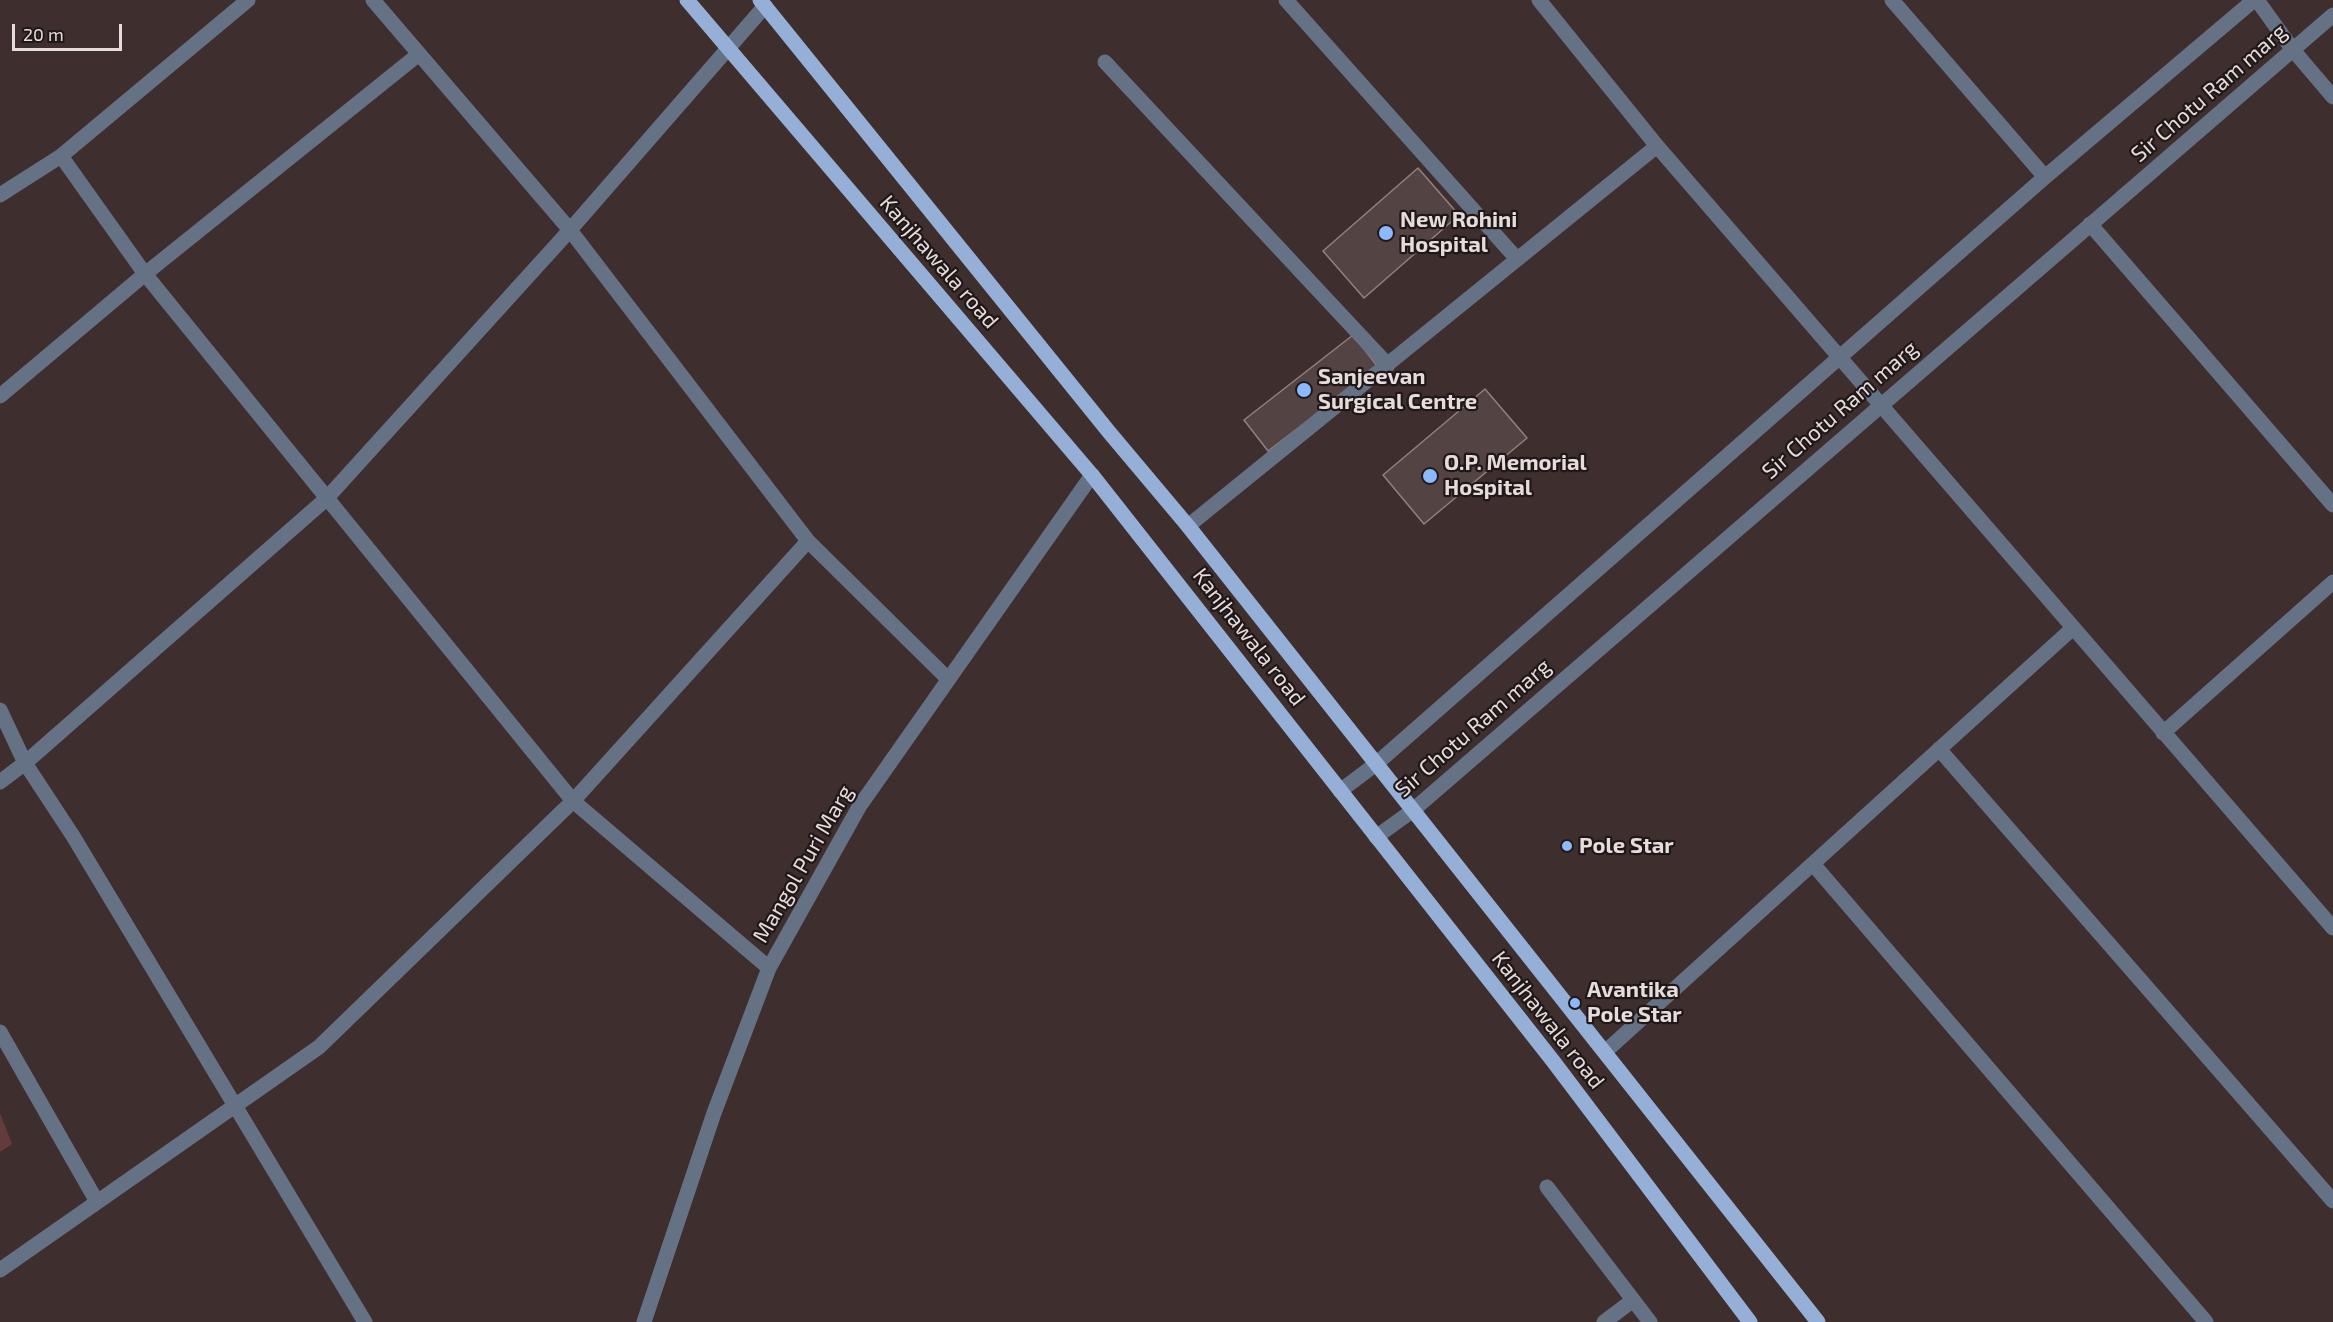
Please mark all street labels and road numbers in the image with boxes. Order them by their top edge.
street label: Sir Chotu Ram marg [2126,18,2292,168]
street label: Kanjhawala road [874,190,1004,334]
street label: Sir Chotu Ram marg [1757,335,1923,485]
street label: Kanjhawala road [1187,563,1311,711]
street label: Sir Chotu Ram marg [1390,653,1556,803]
street label: Mangol Puri Marg [747,781,859,947]
street label: Kanjhawala road [1486,946,1610,1094]

